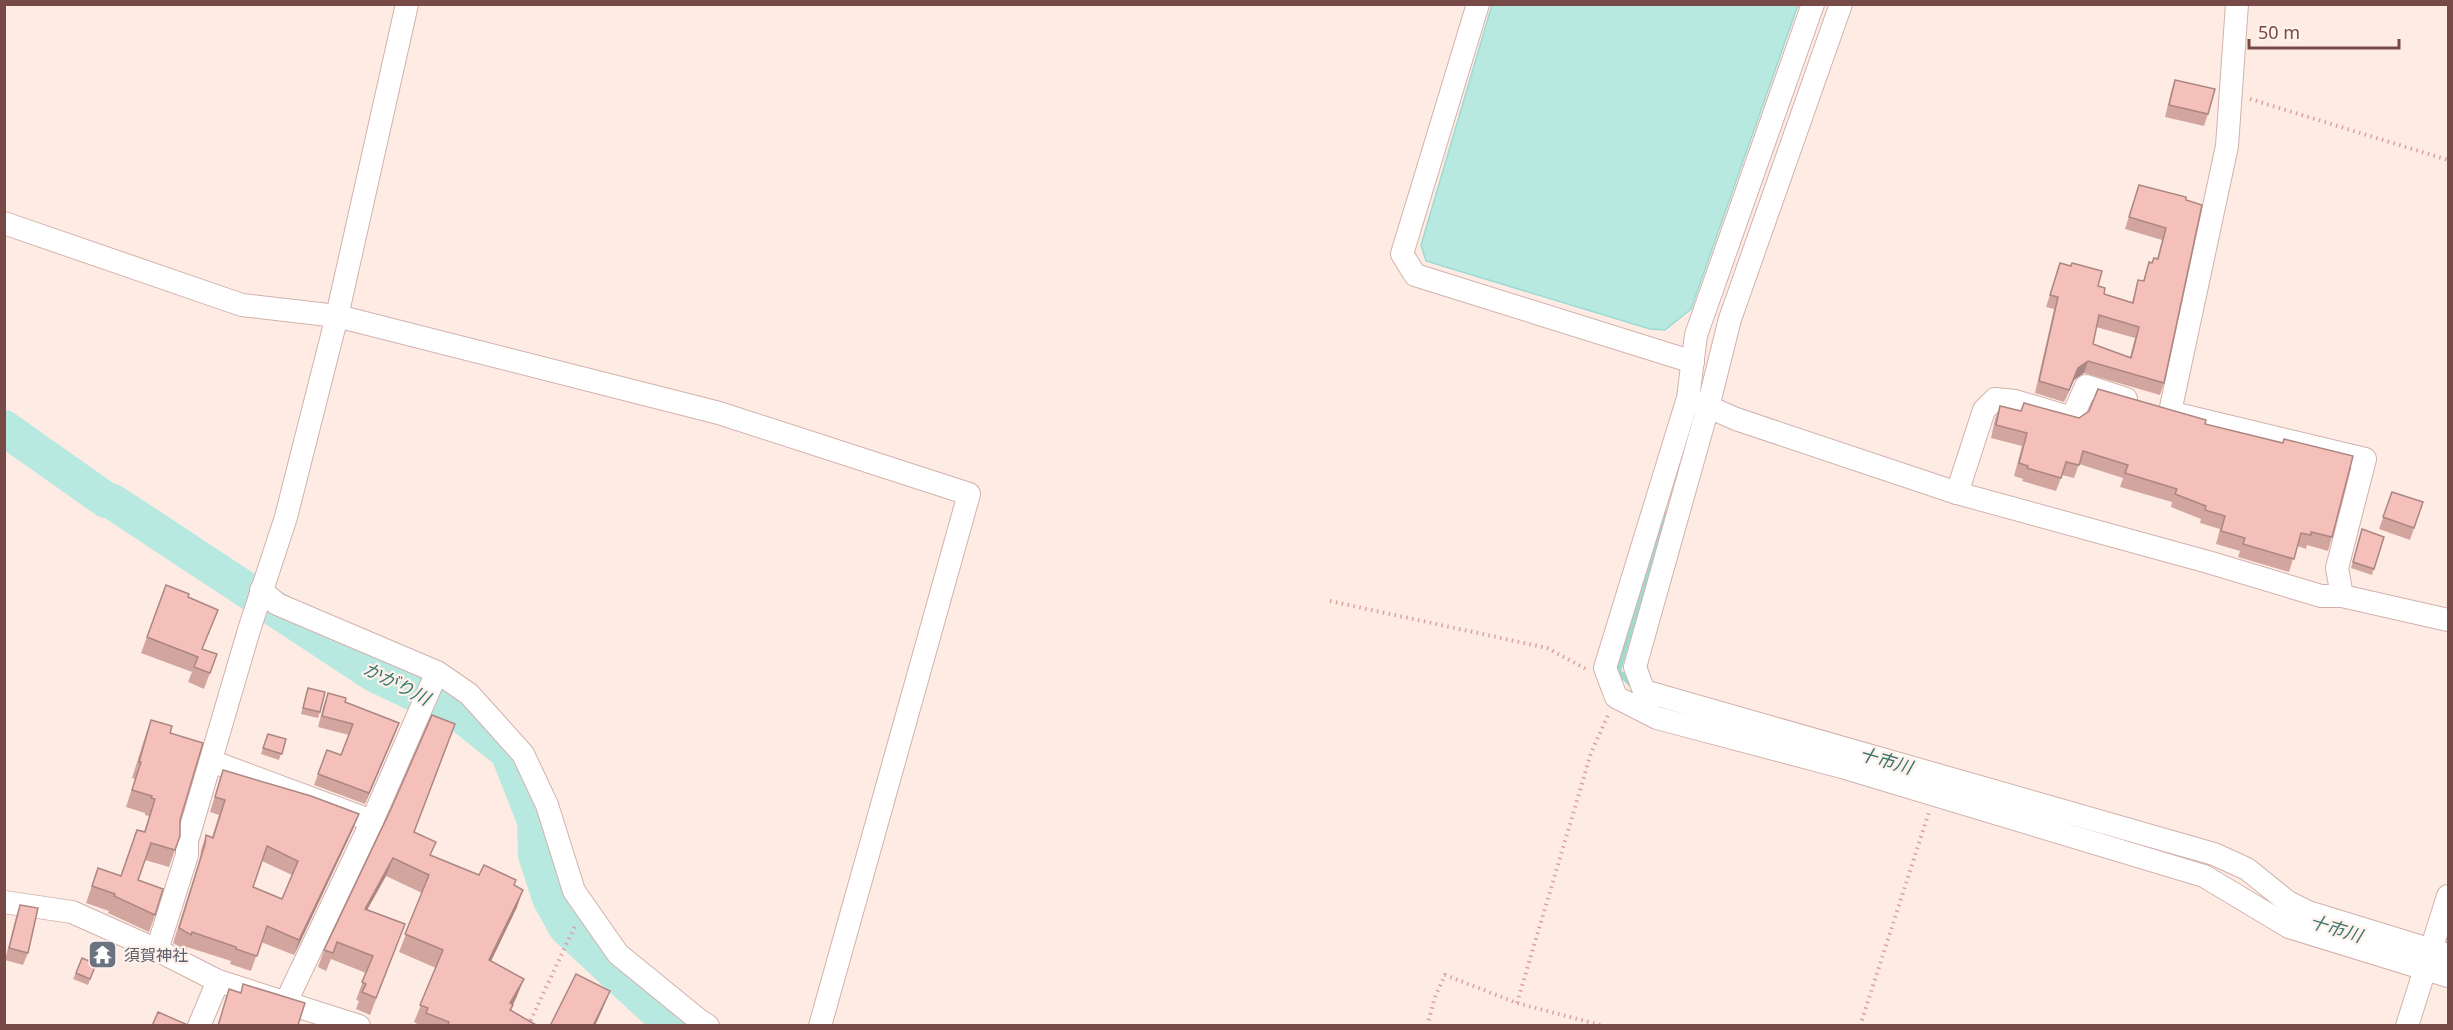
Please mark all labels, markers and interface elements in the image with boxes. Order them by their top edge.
scale bar [2249,12,2399,50]
text: 50 m [2258,20,2300,44]
water label: かがり川 [359,656,436,711]
water label: 十市川 [1857,741,1917,780]
water label: 十市川 [2307,909,2367,948]
temple icon: 須賀神社 [87,939,119,971]
place label: 須賀神社 [124,944,188,966]

